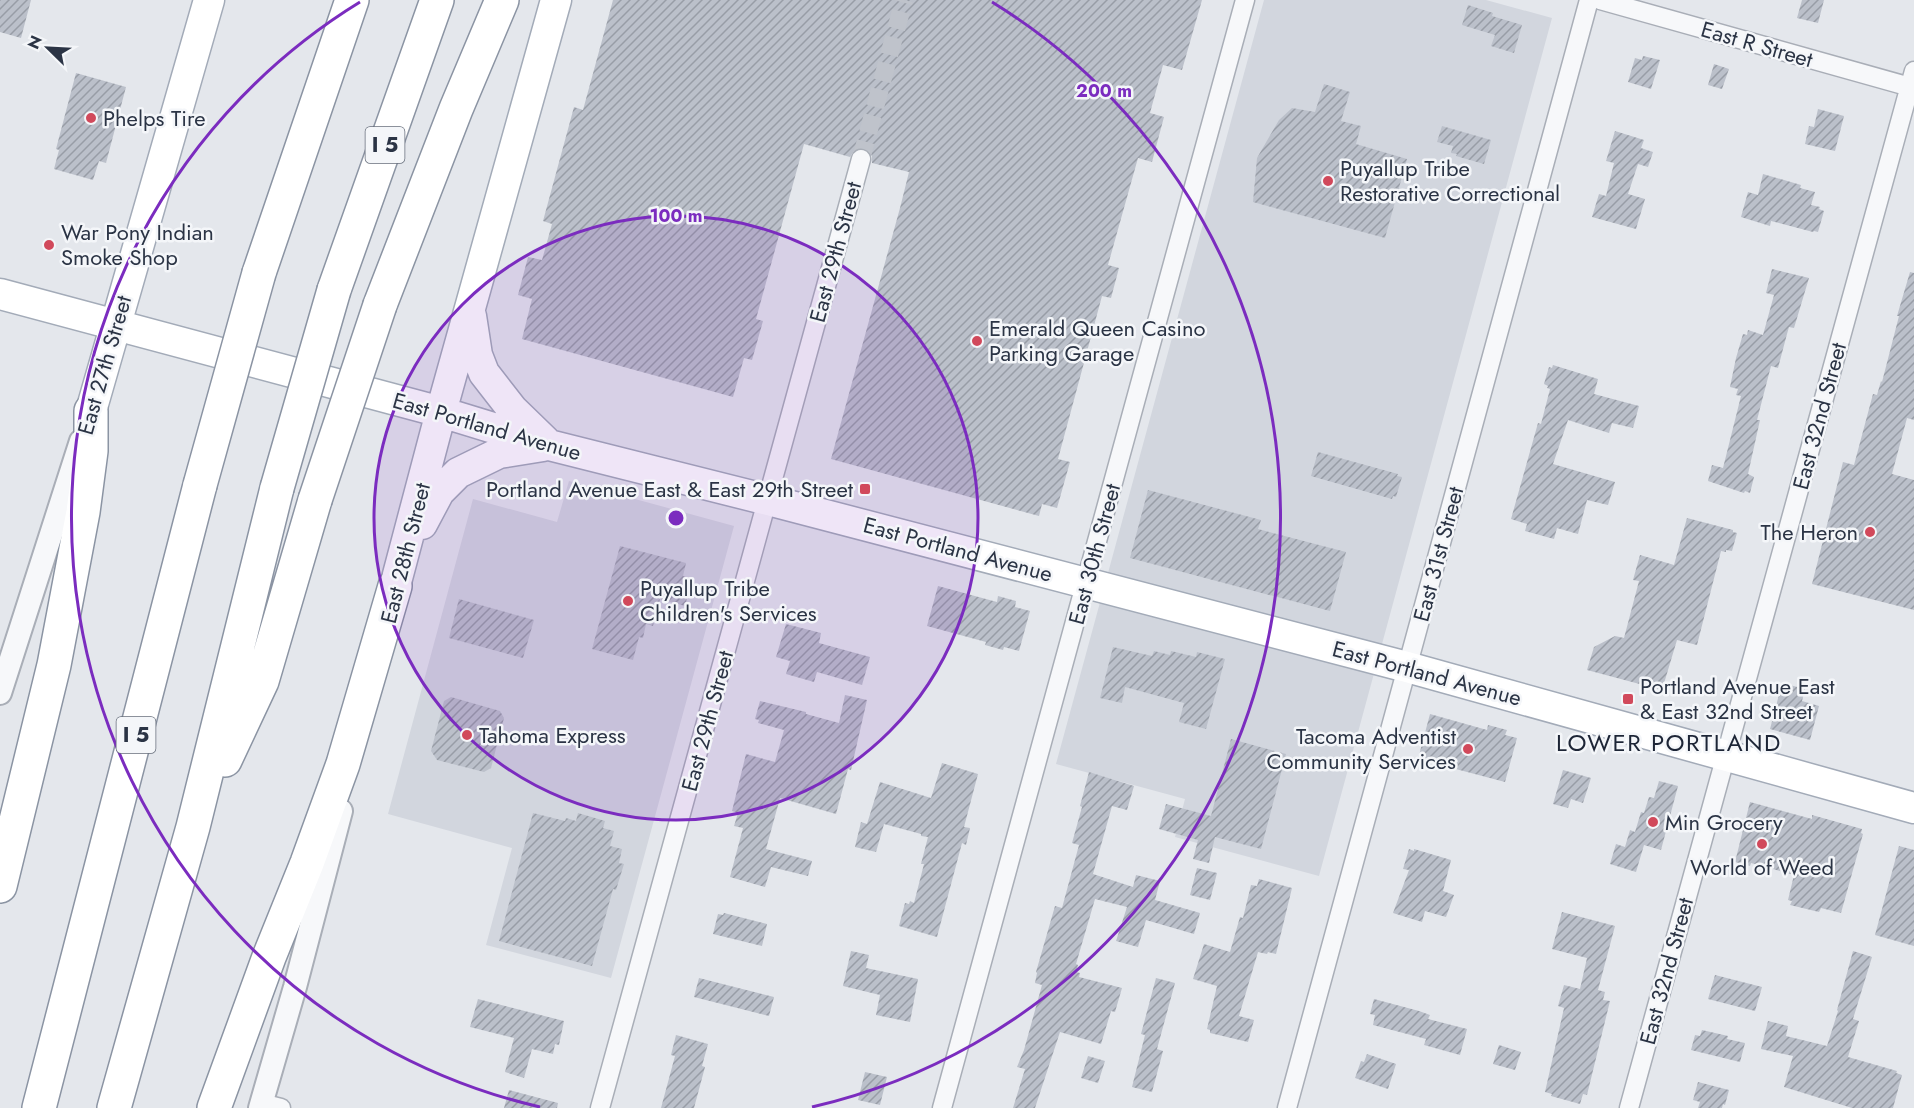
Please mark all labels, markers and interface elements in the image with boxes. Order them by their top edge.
street label: East R Street [1697,13,1817,75]
north arrow [18,18,78,78]
text: N [22,32,48,53]
text: 200 m [1076,78,1132,104]
place label: Phelps Tire [103,102,206,134]
marker: Phelps Tire [84,111,98,125]
road number: I 5 [366,127,404,163]
place label: Puyallup Tribe Restorative Correctional [1340,152,1560,209]
marker: Puyallup Tribe Restorative Correctional [1321,174,1335,188]
street label: East 29th Street [801,177,869,326]
text: 100 m [649,203,703,229]
place label: War Pony Indian Smoke Shop [61,216,214,273]
marker: War Pony Indian Smoke Shop [42,238,56,252]
street label: East 27th Street [69,291,139,438]
place label: Emerald Queen Casino Parking Garage [989,312,1205,369]
marker: Emerald Queen Casino Parking Garage [970,334,984,348]
street label: East 32nd Street [1784,338,1854,493]
street label: East Portland Avenue [389,384,585,468]
place label: Portland Avenue East & East 29th Street [486,473,854,505]
street label: East 28th Street [372,479,438,627]
street label: East 30th Street [1060,479,1128,628]
marker: Portland Avenue East & East 29th Street [858,482,872,496]
street label: East 31st Street [1405,482,1472,625]
centre of rings [666,508,686,528]
street label: East Portland Avenue [860,508,1056,590]
place label: The Heron [1760,516,1858,548]
marker: The Heron [1863,525,1877,539]
place label: Puyallup Tribe Children's Services [640,572,817,629]
marker: Puyallup Tribe Children's Services [621,594,635,608]
street label: East Portland Avenue [1329,632,1525,714]
street label: East 29th Street [673,646,741,795]
place label: Portland Avenue East & East 32nd Street [1640,670,1835,727]
marker: Portland Avenue East & East 32nd Street [1621,692,1635,706]
road number: I 5 [116,717,156,753]
place label: Tahoma Express [479,719,626,751]
place label: Tacoma Adventist Community Services [1267,720,1457,777]
district label: LOWER PORTLAND [1556,725,1782,760]
marker: Tahoma Express [460,728,474,742]
marker: Tacoma Adventist Community Services [1461,742,1475,756]
place label: Min Grocery [1665,806,1783,838]
marker: Min Grocery [1646,815,1660,829]
marker: World of Weed [1755,837,1769,851]
place label: World of Weed [1690,851,1834,883]
street label: East 32nd Street [1631,893,1701,1048]

